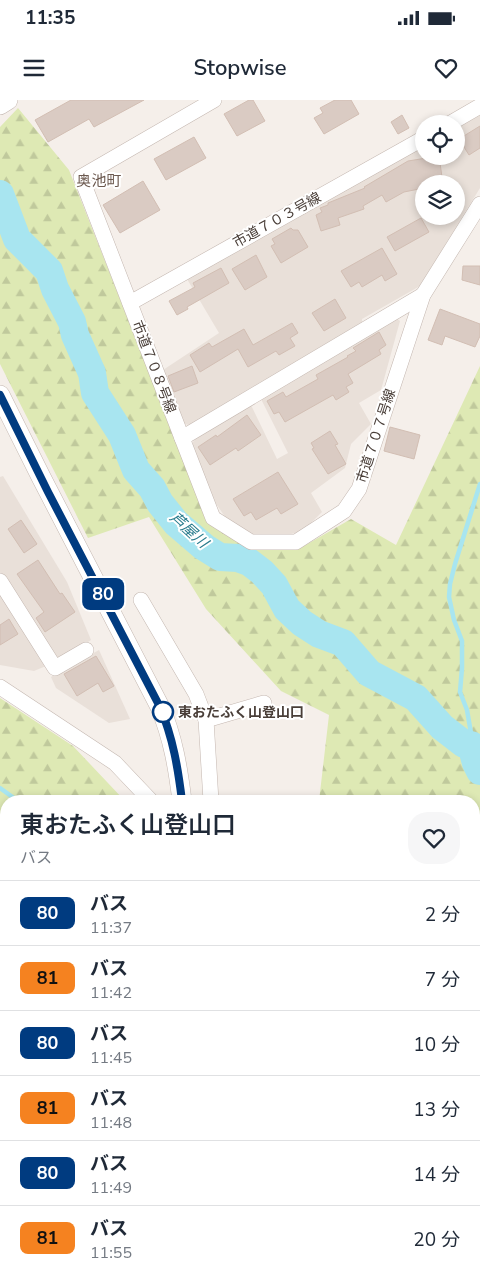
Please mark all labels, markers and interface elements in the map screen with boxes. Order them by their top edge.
text: 11:35 [25,5,75,31]
text: Stopwise [193,53,287,83]
icon: menu [20,54,48,82]
icon: heart [432,54,460,82]
map controls [415,115,465,225]
button: locate [415,115,465,165]
district label: 奥池町 [76,171,122,191]
button: layers [415,175,465,225]
street label: 市道７０３号線 [230,188,324,252]
street label: 市道７０８号線 [128,318,180,416]
street label: 市道７０７号線 [352,386,400,486]
water label: 芦屋川 [166,508,214,554]
line badge: 80 [80,578,126,610]
text: 80 [92,582,114,606]
marker: 東おたふく山登山口 [152,701,174,723]
place label: 東おたふく山登山口 [178,703,304,722]
text: 東おたふく山登山口 [20,809,236,841]
button: heart [408,812,460,864]
text: バス [20,847,52,869]
text: バス [90,891,128,917]
text: 80 [37,901,58,925]
text: 2 分 [425,902,460,928]
text: 11:37 [90,917,132,939]
text: バス [90,956,128,982]
text: 81 [37,966,58,990]
text: 7 分 [425,967,460,993]
text: 11:42 [90,982,132,1004]
text: バス [90,1021,128,1047]
text: 80 [37,1031,58,1055]
text: 10 分 [413,1032,460,1058]
text: 11:45 [90,1047,132,1069]
text: バス [90,1086,128,1112]
text: 81 [37,1096,58,1120]
text: 13 分 [413,1097,460,1123]
text: 11:48 [90,1112,132,1134]
text: バス [90,1151,128,1177]
text: 80 [37,1161,58,1185]
text: 14 分 [413,1162,460,1188]
text: 11:49 [90,1177,132,1199]
text: バス [90,1216,128,1242]
text: 81 [37,1226,58,1250]
text: 20 分 [413,1227,460,1253]
text: 11:55 [90,1242,132,1264]

